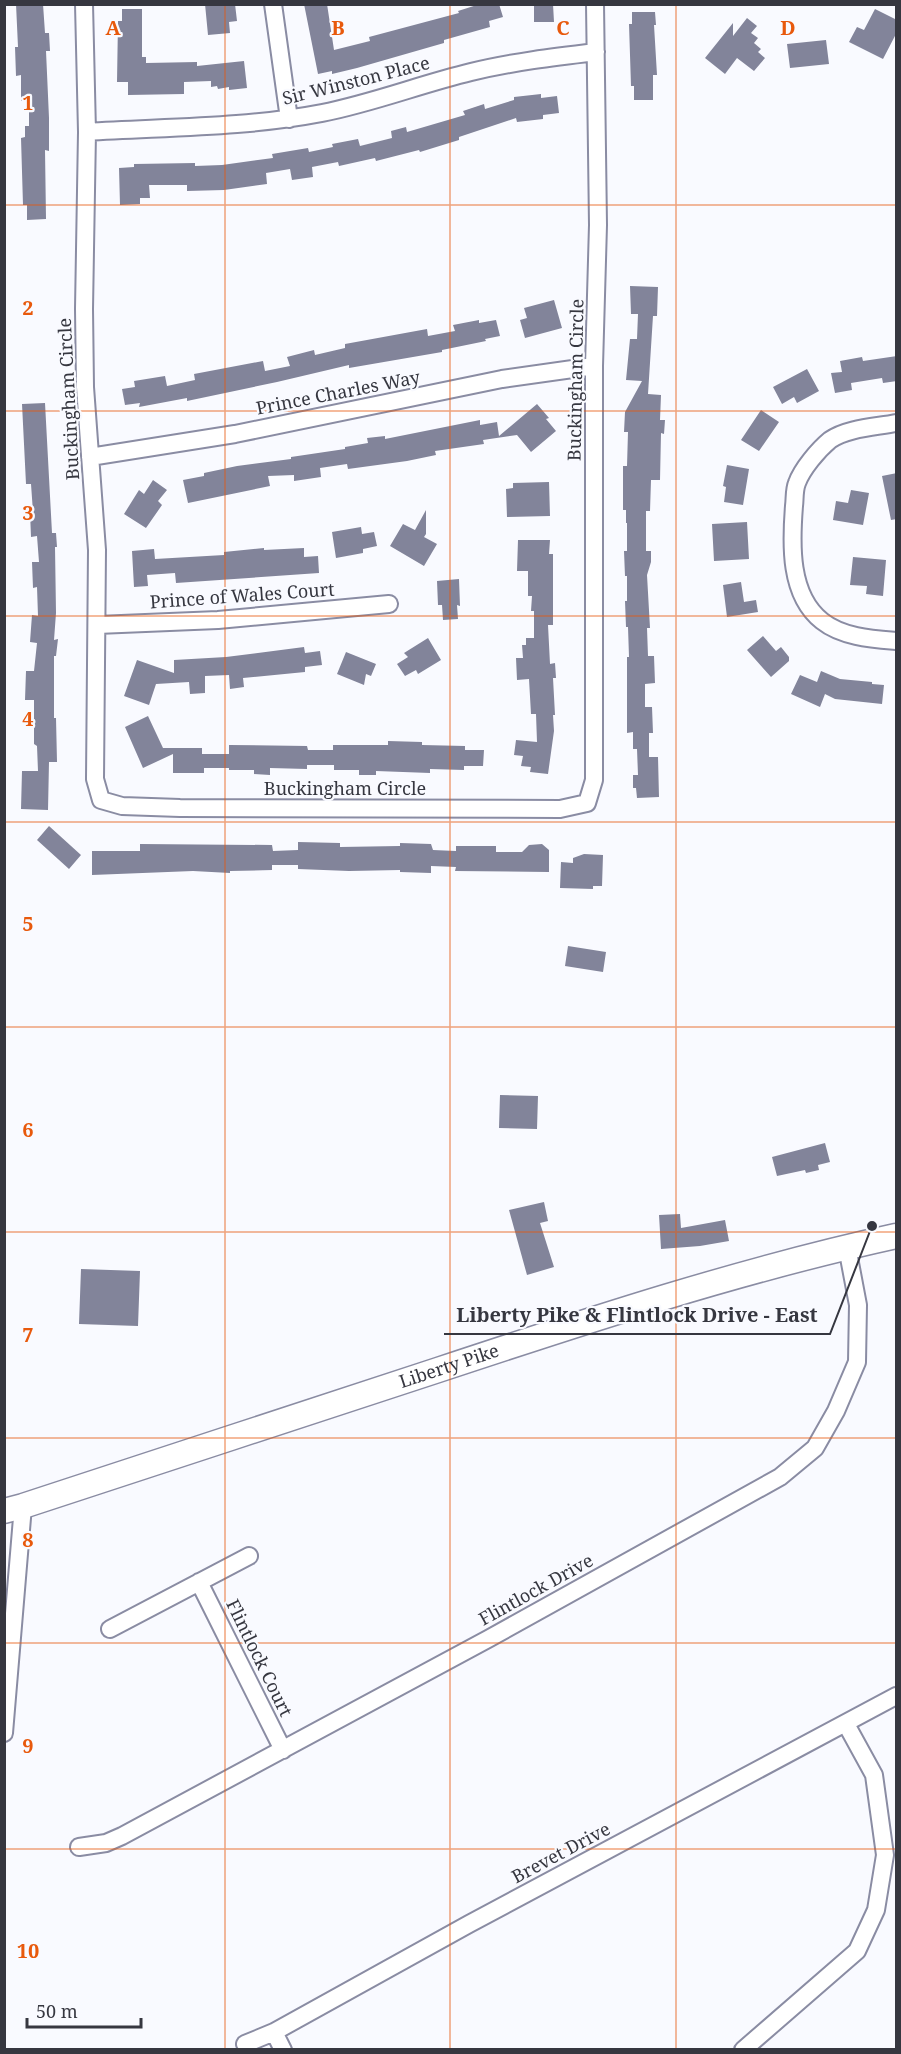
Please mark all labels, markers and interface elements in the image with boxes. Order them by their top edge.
text: A [105,14,121,41]
text: B [331,14,345,41]
text: C [556,14,570,41]
text: D [780,14,796,41]
street label: Sir Winston Place [280,50,432,110]
text: 1 [22,89,34,116]
text: 2 [22,294,34,321]
street label: Buckingham Circle [562,299,588,461]
street label: Buckingham Circle [52,317,84,481]
street label: Prince Charles Way [254,364,423,420]
text: 3 [22,499,34,526]
street label: Prince of Wales Court [149,577,335,613]
text: 4 [22,705,34,732]
street label: Buckingham Circle [264,776,426,800]
text: 5 [22,910,34,937]
text: 6 [22,1116,34,1143]
callout: Liberty Pike & Flintlock Drive - East [444,1296,830,1334]
text: Liberty Pike & Flintlock Drive - East [456,1301,818,1328]
text: 7 [22,1321,34,1348]
street label: Liberty Pike [396,1338,502,1393]
text: 8 [22,1526,34,1553]
street label: Flintlock Drive [474,1548,597,1630]
street label: Flintlock Court [221,1595,299,1720]
text: 9 [22,1732,34,1759]
street label: Brevet Drive [507,1816,614,1888]
text: 10 [17,1937,39,1964]
scale bar [27,1991,141,2029]
text: 50 m [36,1999,78,2023]

